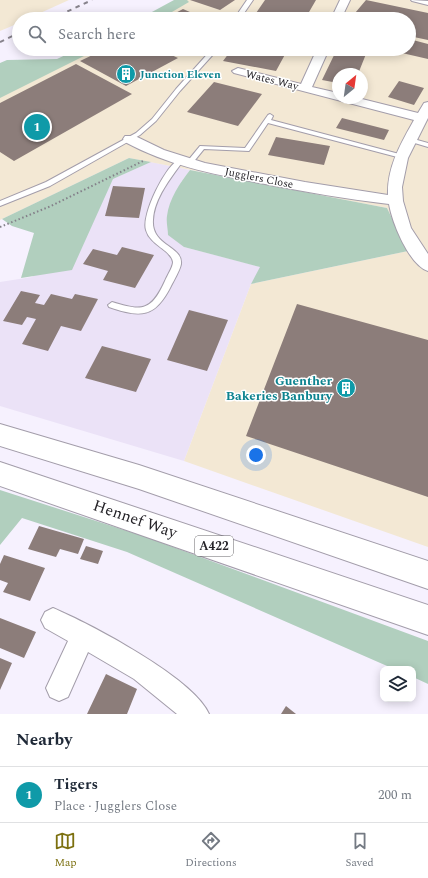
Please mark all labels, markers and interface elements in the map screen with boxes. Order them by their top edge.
search box [12,12,416,56]
icon: search [26,23,48,45]
text: Search here [58,23,136,46]
building icon: Junction Eleven [115,63,137,85]
street label: Wates Way [244,65,301,95]
place label: Junction Eleven [140,66,221,83]
north arrow [332,68,368,104]
pin: 1 [24,112,50,142]
street label: Jugglers Close [223,163,295,193]
place label: Guenther Bakeries Banbury [226,371,333,406]
building icon: Guenther Bakeries Banbury [335,377,357,399]
your location [246,445,266,465]
street label: Hennef Way [90,493,181,545]
road number: A422 [195,536,233,556]
map controls [380,666,416,702]
button: layers [380,666,416,702]
text: Nearby [16,727,72,753]
text: Tigers [54,773,98,796]
text: 1 [25,785,33,805]
text: 200 m [378,785,412,805]
text: Place · Jugglers Close [54,796,177,816]
tab: Map [54,830,77,871]
tab: Directions [185,830,237,871]
tab: Saved [345,830,374,871]

